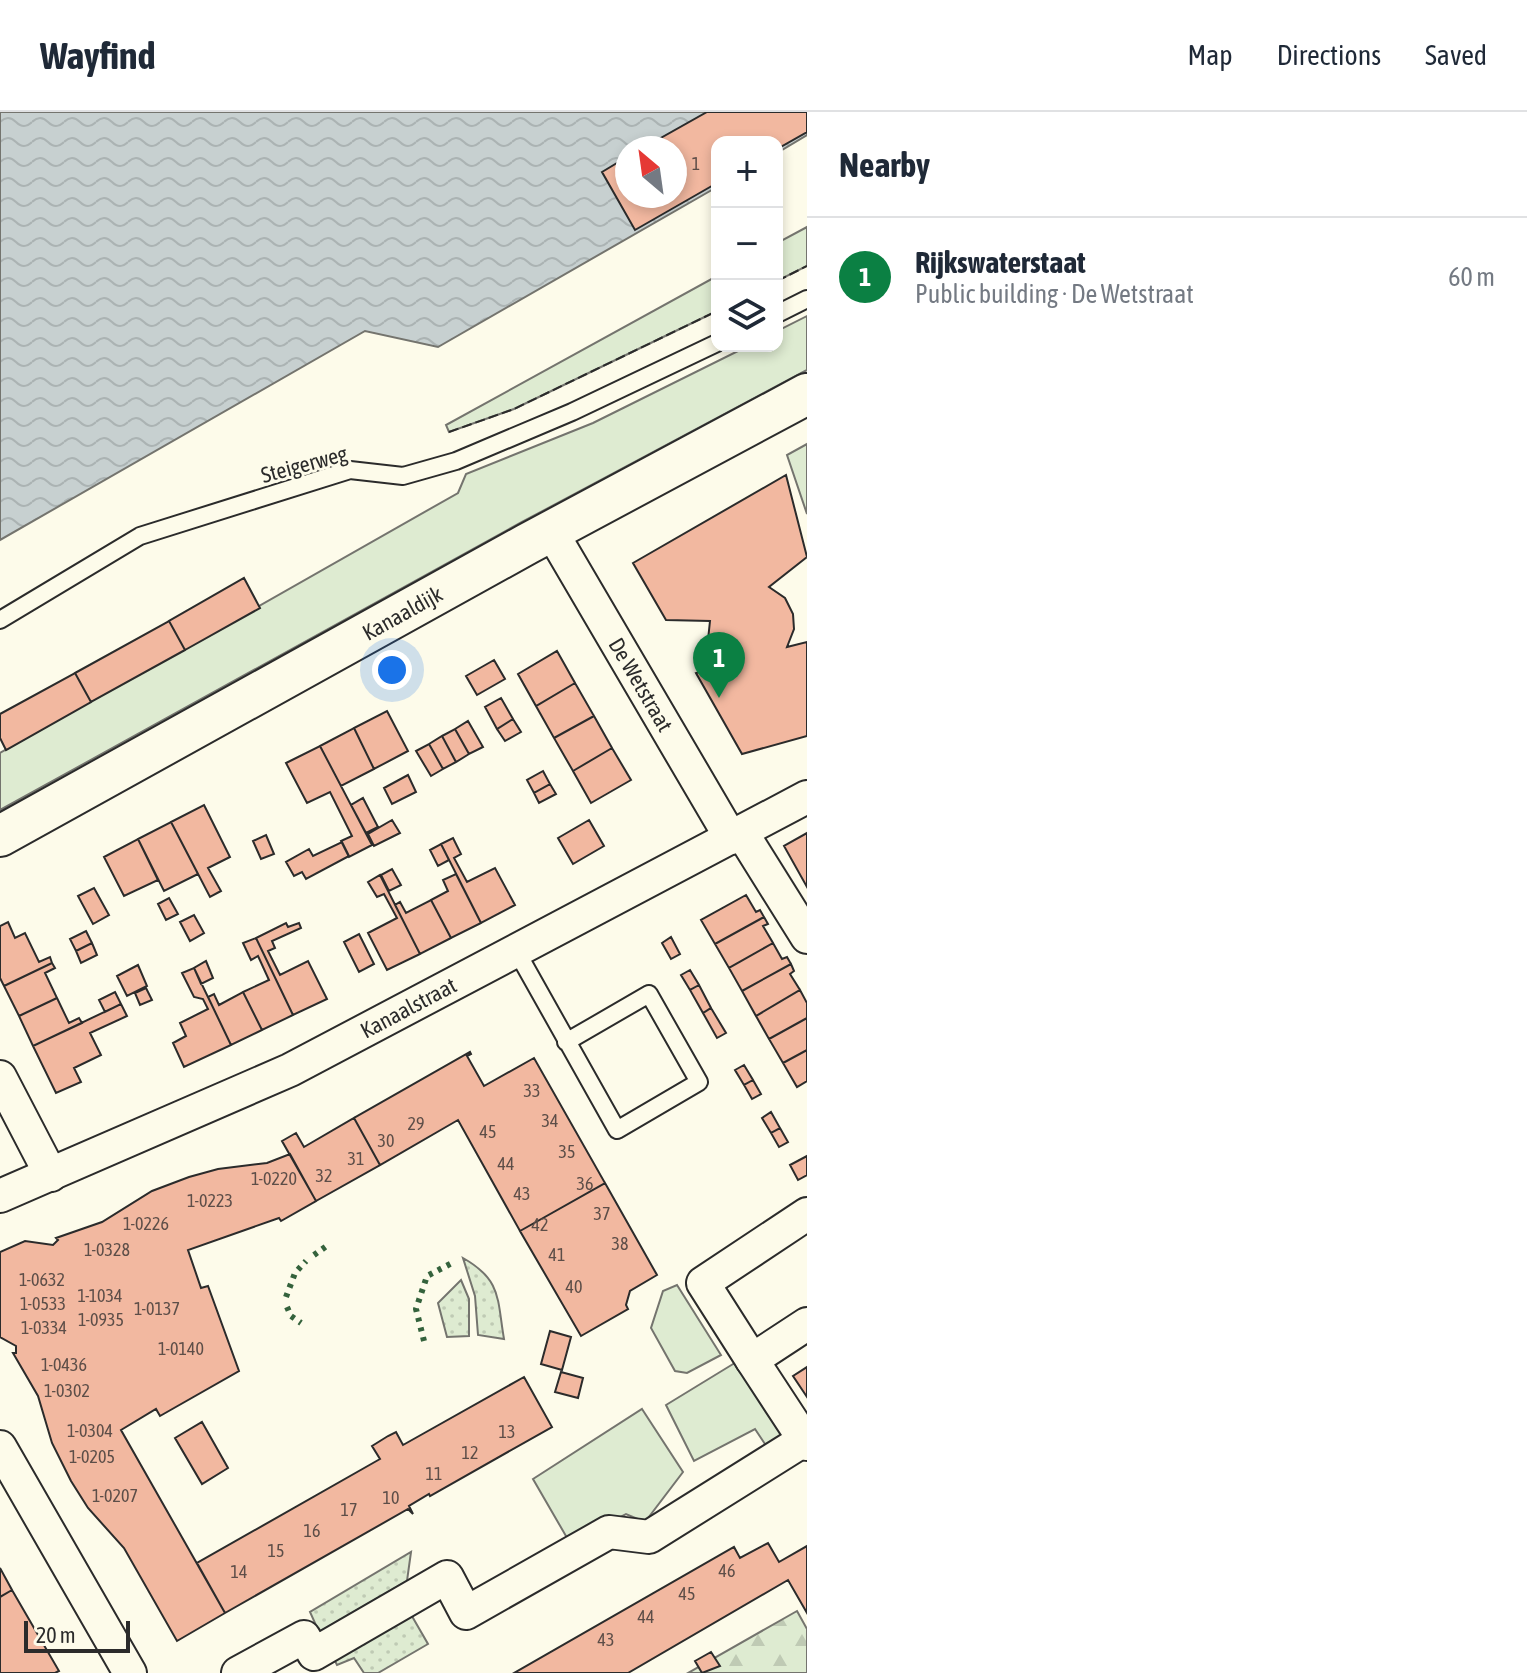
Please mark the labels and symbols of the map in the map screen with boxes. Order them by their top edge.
north arrow [615,136,687,208]
house number: 1 [692,153,700,174]
street label: Steigerweg [258,440,351,488]
street label: Kanaaldijk [358,580,447,646]
pin: 1 [693,632,745,698]
street label: De Wetstraat [604,633,679,736]
your location [372,650,412,690]
street label: Kanaalstraat [356,972,461,1043]
house number: 33 [524,1080,540,1101]
house number: 34 [542,1110,558,1131]
house number: 29 [408,1113,424,1134]
house number: 45 [480,1121,496,1142]
house number: 30 [378,1130,394,1151]
house number: 35 [559,1141,575,1162]
house number: 31 [348,1148,364,1169]
house number: 44 [498,1153,514,1174]
house number: 32 [316,1165,332,1186]
house number: 1-0220 [251,1168,297,1189]
house number: 36 [577,1173,593,1194]
house number: 43 [514,1183,530,1204]
house number: 1-0223 [187,1190,233,1211]
house number: 37 [594,1203,610,1224]
house number: 1-0226 [123,1213,169,1234]
house number: 42 [532,1214,548,1235]
house number: 38 [612,1233,628,1254]
house number: 1-0328 [84,1239,130,1260]
house number: 41 [549,1244,565,1265]
house number: 1-0632 [19,1269,65,1290]
house number: 40 [566,1276,582,1297]
house number: 1-1034 [78,1285,123,1306]
house number: 1-0533 [20,1293,66,1314]
house number: 1-0137 [134,1298,180,1319]
house number: 1-0935 [78,1309,124,1330]
house number: 1-0334 [21,1317,67,1338]
house number: 1-0140 [158,1338,204,1359]
house number: 1-0436 [41,1354,87,1375]
house number: 1-0302 [44,1380,90,1401]
house number: 1-0304 [67,1420,113,1441]
house number: 13 [499,1421,515,1442]
house number: 12 [462,1442,478,1463]
house number: 1-0205 [69,1446,115,1467]
house number: 11 [426,1463,442,1484]
house number: 1-0207 [92,1485,138,1506]
house number: 10 [383,1487,399,1508]
house number: 17 [341,1499,357,1520]
house number: 16 [304,1520,320,1541]
house number: 15 [268,1540,284,1561]
house number: 46 [719,1560,735,1581]
house number: 14 [231,1561,247,1582]
house number: 45 [679,1583,695,1604]
house number: 44 [638,1606,654,1627]
scale bar [24,1617,130,1653]
house number: 43 [598,1629,614,1650]

